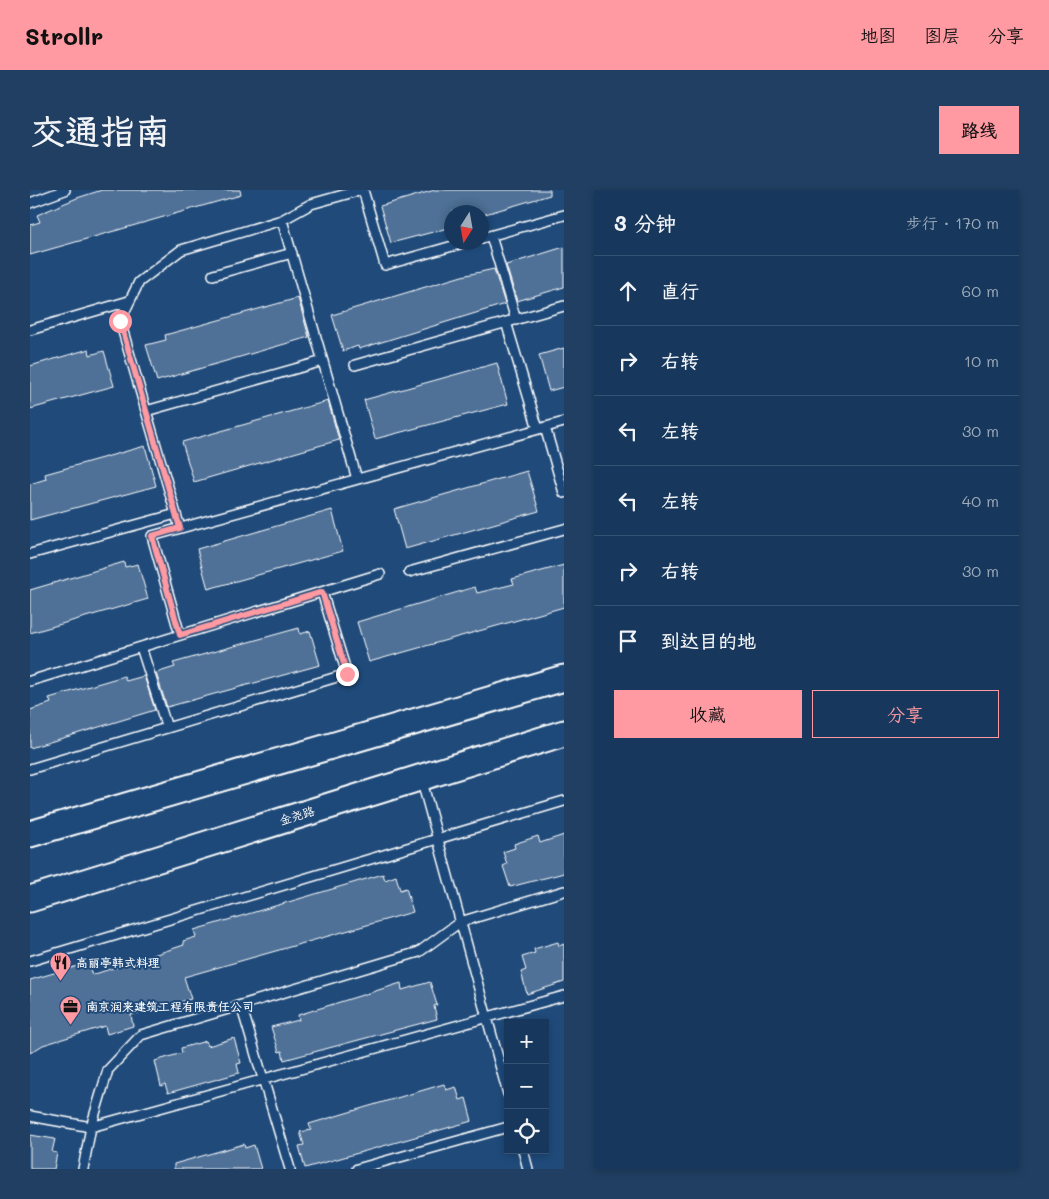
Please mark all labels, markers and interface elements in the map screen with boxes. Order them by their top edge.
text: Strollr [25,20,103,51]
text: 地图 [860,23,896,47]
text: 图层 [924,23,960,47]
text: 分享 [988,23,1024,47]
button: 路线 [939,106,1019,154]
text: 交通指南 [30,107,170,153]
north arrow [444,205,489,250]
text: 3 分钟 [614,209,676,236]
text: 步行 · 170 m [906,212,999,233]
icon: ahead [614,277,642,305]
text: 直行 [661,278,699,303]
text: 60 m [962,280,999,301]
route start [109,310,132,333]
icon: right [614,347,642,375]
text: 右转 [661,348,699,373]
text: 10 m [964,350,999,371]
icon: left [614,417,642,445]
text: 左转 [661,418,699,443]
text: 30 m [962,420,999,441]
icon: left [614,487,642,515]
text: 左转 [661,488,699,513]
text: 40 m [962,490,999,511]
icon: right [614,557,642,585]
text: 右转 [661,558,699,583]
text: 30 m [962,560,999,581]
icon: arrive [614,627,642,655]
text: 到达目的地 [661,628,756,653]
route end [336,663,359,686]
button: 收藏 [614,690,802,738]
button: 分享 [812,690,999,738]
street label: 金尧路 [277,802,316,828]
restaurant icon: 高丽亭韩式料理 [48,951,72,982]
place label: 高丽亭韩式料理 [76,954,160,970]
office icon: 南京润来建筑工程有限责任公司 [58,995,82,1026]
place label: 南京润来建筑工程有限责任公司 [86,998,254,1014]
map controls [504,1019,549,1154]
button: + [504,1019,549,1064]
button: − [504,1064,549,1109]
button: locate [504,1109,549,1154]

